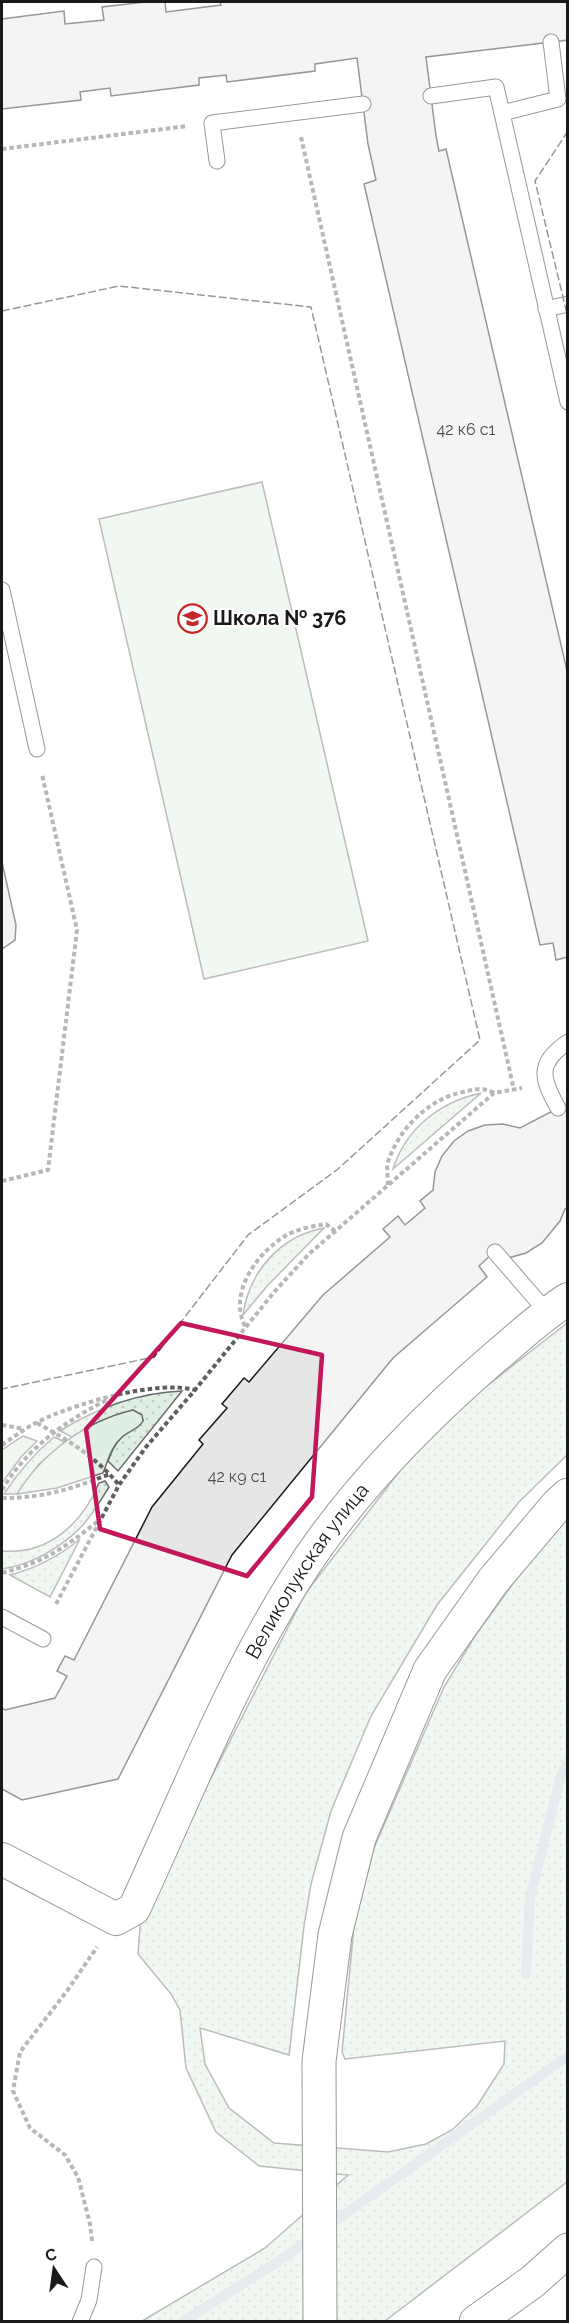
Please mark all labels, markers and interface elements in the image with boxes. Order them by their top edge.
house number: 42 к6 с1 [437,420,496,439]
school or university icon: Школа № 376 [176,602,208,634]
place label: Школа № 376 [213,606,347,630]
house number: 42 к9 с1 [208,1467,266,1486]
street label: Великолукская улица [240,1478,374,1663]
north arrow [24,2239,84,2299]
text: С [43,2244,58,2265]

